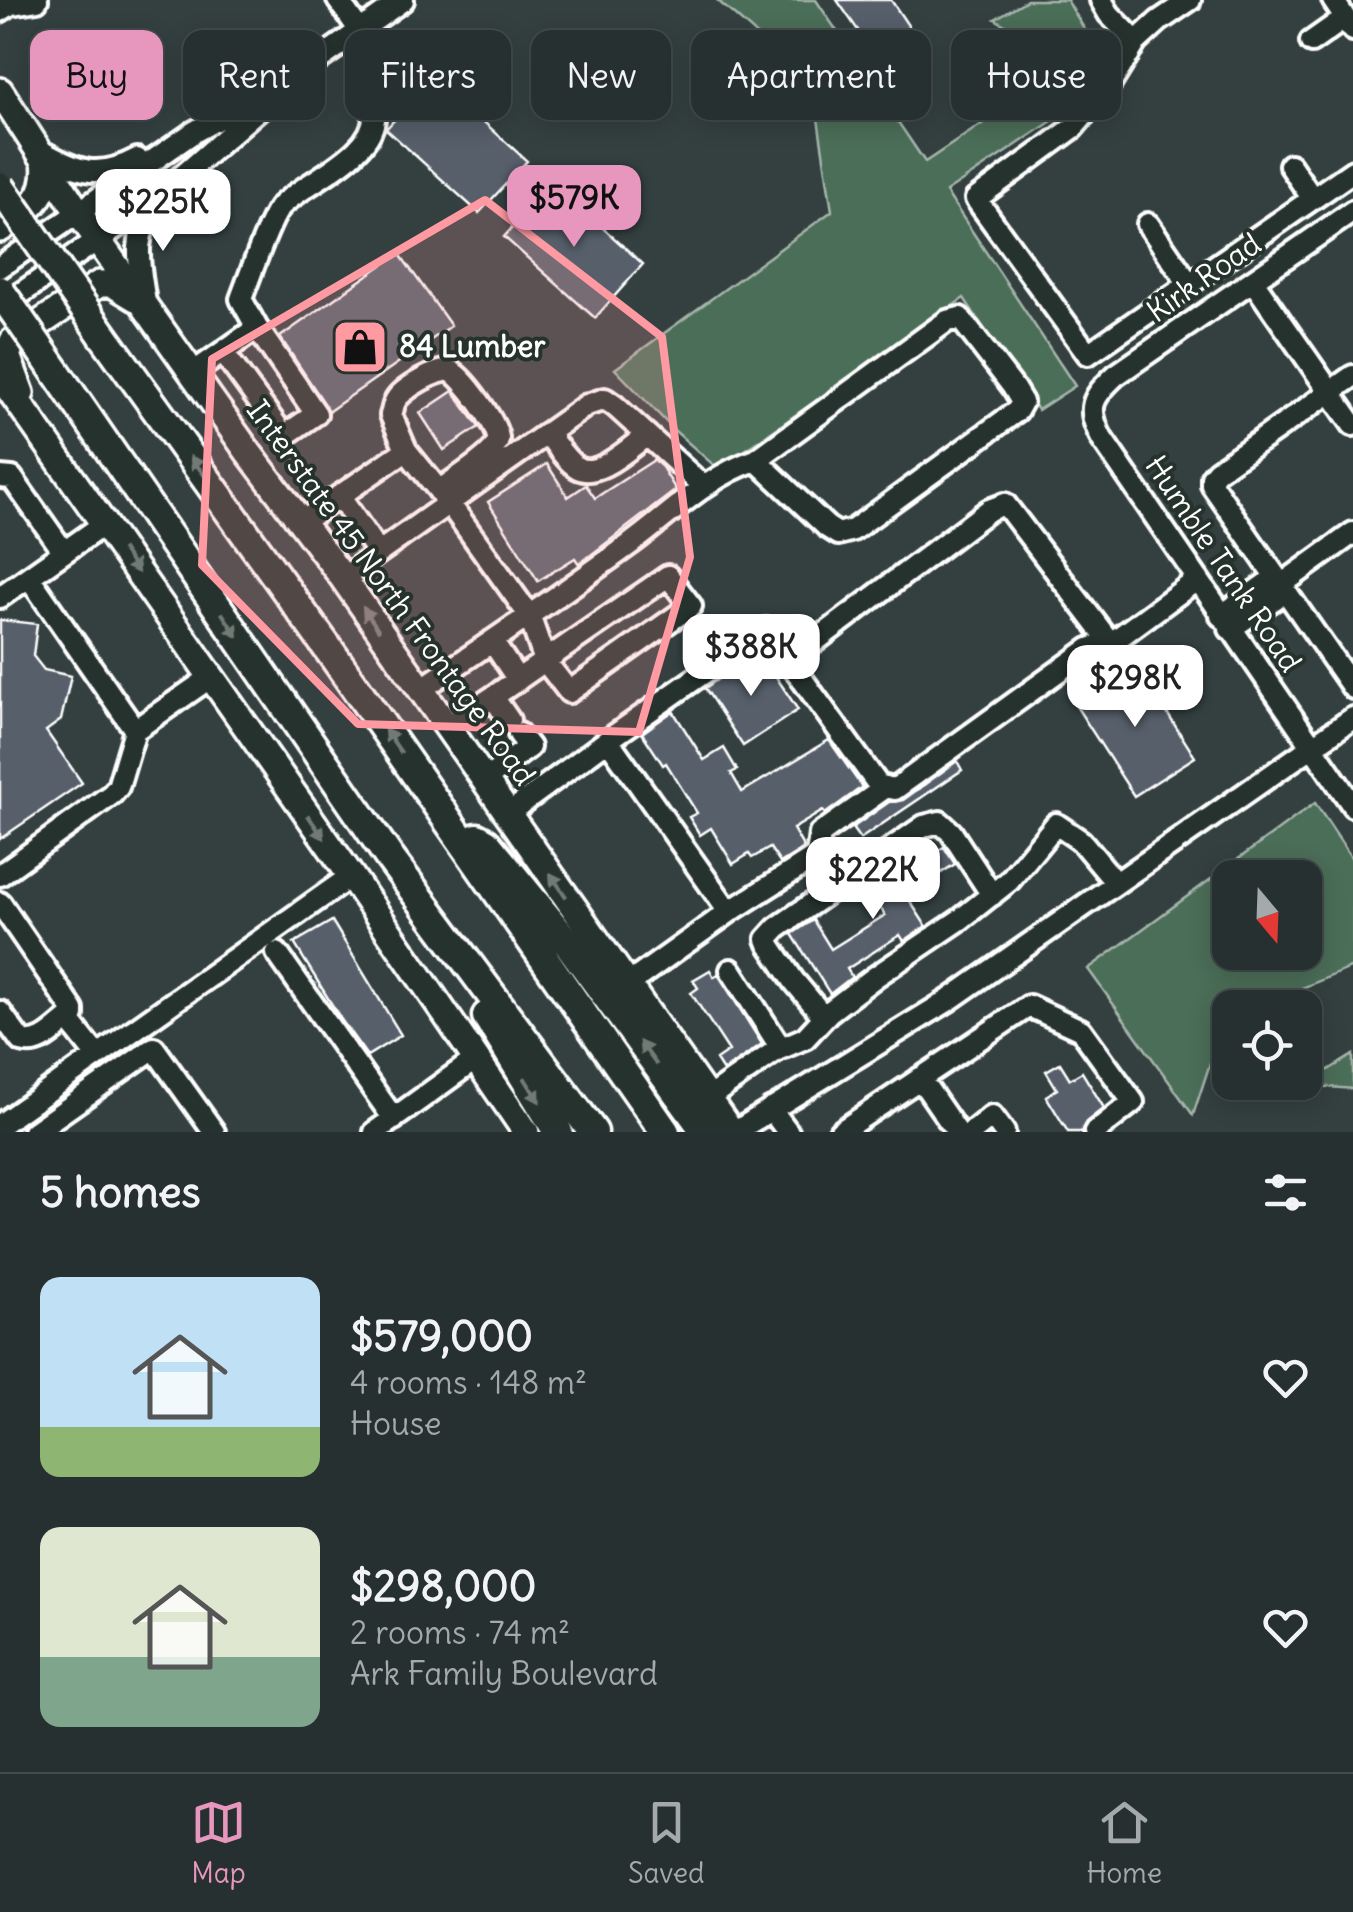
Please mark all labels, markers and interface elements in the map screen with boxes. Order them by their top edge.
chip: Buy [30,30,163,120]
chip: Rent [183,30,325,120]
chip: Filters [345,30,511,120]
chip: New [531,30,671,120]
chip: Apartment [691,30,931,120]
chip: House [951,30,1121,120]
pin: $579K [504,165,644,250]
pin: $225K [93,169,233,254]
text: $579K [529,177,619,218]
text: $225K [118,181,208,222]
street label: Kirk Road [1139,224,1268,330]
shop icon: 84 Lumber [330,317,390,377]
place label: 84 Lumber [399,327,546,365]
street label: Interstate 45 North Frontage Road [239,392,544,793]
street label: Humble Tank Road [1137,448,1310,679]
one-way arrow [189,455,209,481]
one-way arrow [120,547,139,574]
one-way arrow [362,606,381,633]
one-way arrow [220,612,239,639]
pin: $388K [681,614,821,699]
text: $388K [705,626,797,667]
pin: $298K [1065,645,1205,730]
text: $298K [1089,657,1181,698]
one-way arrow [384,728,403,754]
one-way arrow [306,814,325,840]
pin: $222K [803,837,943,922]
text: $222K [828,849,918,890]
north arrow [1212,860,1322,970]
map controls [1212,860,1322,1100]
one-way arrow [549,872,568,899]
button: locate [1212,990,1322,1100]
one-way arrow [639,1040,659,1066]
one-way arrow [522,1076,541,1103]
icon: filters [1258,1165,1313,1220]
text: 5 homes [40,1166,201,1218]
text: $579,000 [350,1310,533,1362]
icon: home [120,1317,240,1437]
icon: heart [1258,1350,1313,1405]
text: 4 rooms · 148 m² [350,1362,587,1403]
text: House [350,1403,441,1444]
text: $298,000 [350,1560,536,1612]
icon: home [120,1567,240,1687]
icon: heart [1258,1600,1313,1655]
text: 2 rooms · 74 m² [350,1612,570,1653]
text: Ark Family Boulevard [350,1653,658,1694]
tab: Map [191,1795,246,1891]
tab: Saved [628,1795,705,1891]
tab: Home [1087,1795,1162,1891]

